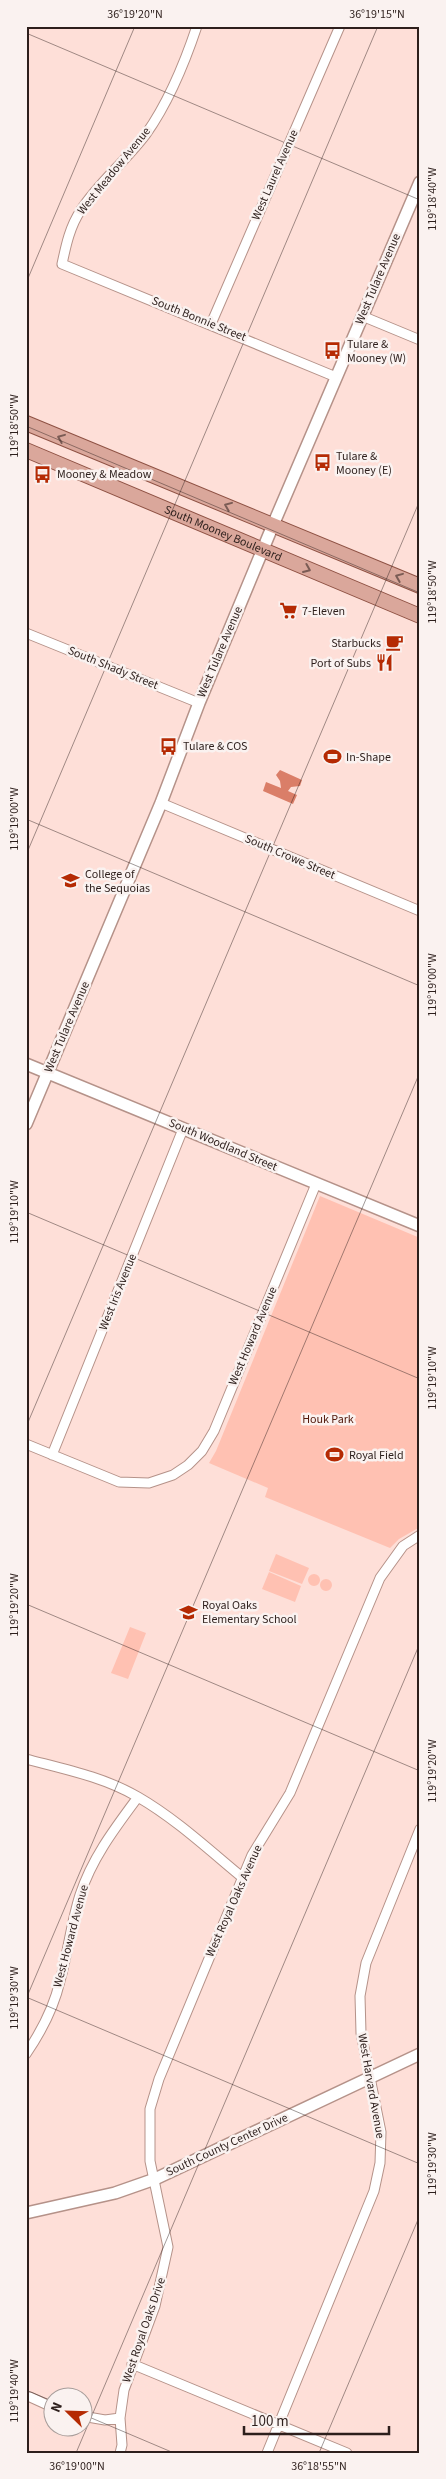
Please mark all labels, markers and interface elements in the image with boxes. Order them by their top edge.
text: 36°19'20"N [107,6,163,23]
text: 36°19'15"N [349,6,405,23]
street label: West Meadow Avenue [73,124,155,218]
street label: West Laurel Avenue [247,127,303,223]
text: 119°18'40"W [424,167,441,231]
street label: West Tulare Avenue [351,231,405,327]
street label: South Bonnie Street [149,292,249,346]
place label: Tulare & Mooney (W) [347,336,406,367]
bus stop icon: Tulare & Mooney (W) [323,341,343,361]
text: 119°18'50"W [6,394,23,458]
one-way arrow [57,433,66,444]
place label: Tulare & Mooney (E) [336,448,392,479]
bus stop icon: Tulare & Mooney (E) [312,453,332,473]
bus stop icon: Mooney & Meadow [33,464,53,484]
place label: Mooney & Meadow [57,466,152,483]
street label: South Mooney Boulevard [162,501,285,565]
one-way arrow [224,502,232,512]
text: 119°18'50"W [424,560,441,624]
one-way arrow [302,562,311,573]
one-way arrow [395,573,404,584]
supermarket icon: 7-Eleven [278,601,298,621]
place label: 7-Eleven [302,603,345,620]
street label: West Tulare Avenue [193,604,247,700]
cafe icon: Starbucks [385,633,405,653]
place label: Starbucks [331,635,381,652]
street label: South Shady Street [65,642,161,694]
restaurant icon: Port of Subs [375,653,395,673]
place label: Port of Subs [310,655,371,672]
bus stop icon: Tulare & COS [159,736,179,756]
place label: Tulare & COS [183,738,248,755]
sports icon: In-Shape [322,747,342,767]
place label: In-Shape [346,749,391,766]
text: 119°19'00"W [6,787,23,851]
street label: South Crowe Street [242,830,338,884]
place label: College of the Sequoias [85,866,150,897]
school or university icon: College of the Sequoias [61,871,81,891]
text: 119°19'00"W [424,953,441,1017]
street label: West Tulare Avenue [40,979,94,1075]
street label: South Woodland Street [166,1114,280,1176]
text: 119°19'10"W [6,1180,23,1244]
street label: West Iris Avenue [95,1251,141,1333]
street label: West Howard Avenue [225,1284,281,1388]
text: 119°19'10"W [424,1346,441,1410]
park label: Houk Park [302,1411,354,1428]
sports icon: Royal Field [325,1445,345,1465]
place label: Royal Field [349,1447,404,1464]
text: 119°19'20"W [6,1573,23,1637]
place label: Royal Oaks Elementary School [202,1597,297,1628]
school or university icon: Royal Oaks Elementary School [178,1602,198,1622]
text: 119°19'20"W [424,1739,441,1803]
street label: West Royal Oaks Avenue [202,1842,266,1960]
street label: West Howard Avenue [49,1883,93,1989]
text: 119°19'30"W [6,1966,23,2030]
street label: West Harvard Avenue [353,2032,389,2140]
street label: South County Center Drive [163,2109,291,2181]
text: 119°19'30"W [424,2132,441,2196]
street label: West Royal Oaks Drive [118,2275,170,2385]
text: 119°19'40"W [6,2359,23,2423]
north arrow [42,2386,92,2436]
text: N [46,2399,68,2416]
scale bar [244,2404,388,2436]
text: 100 m [251,2411,289,2432]
text: 36°19'00"N [49,2458,105,2475]
text: 36°18'55"N [291,2458,347,2475]

